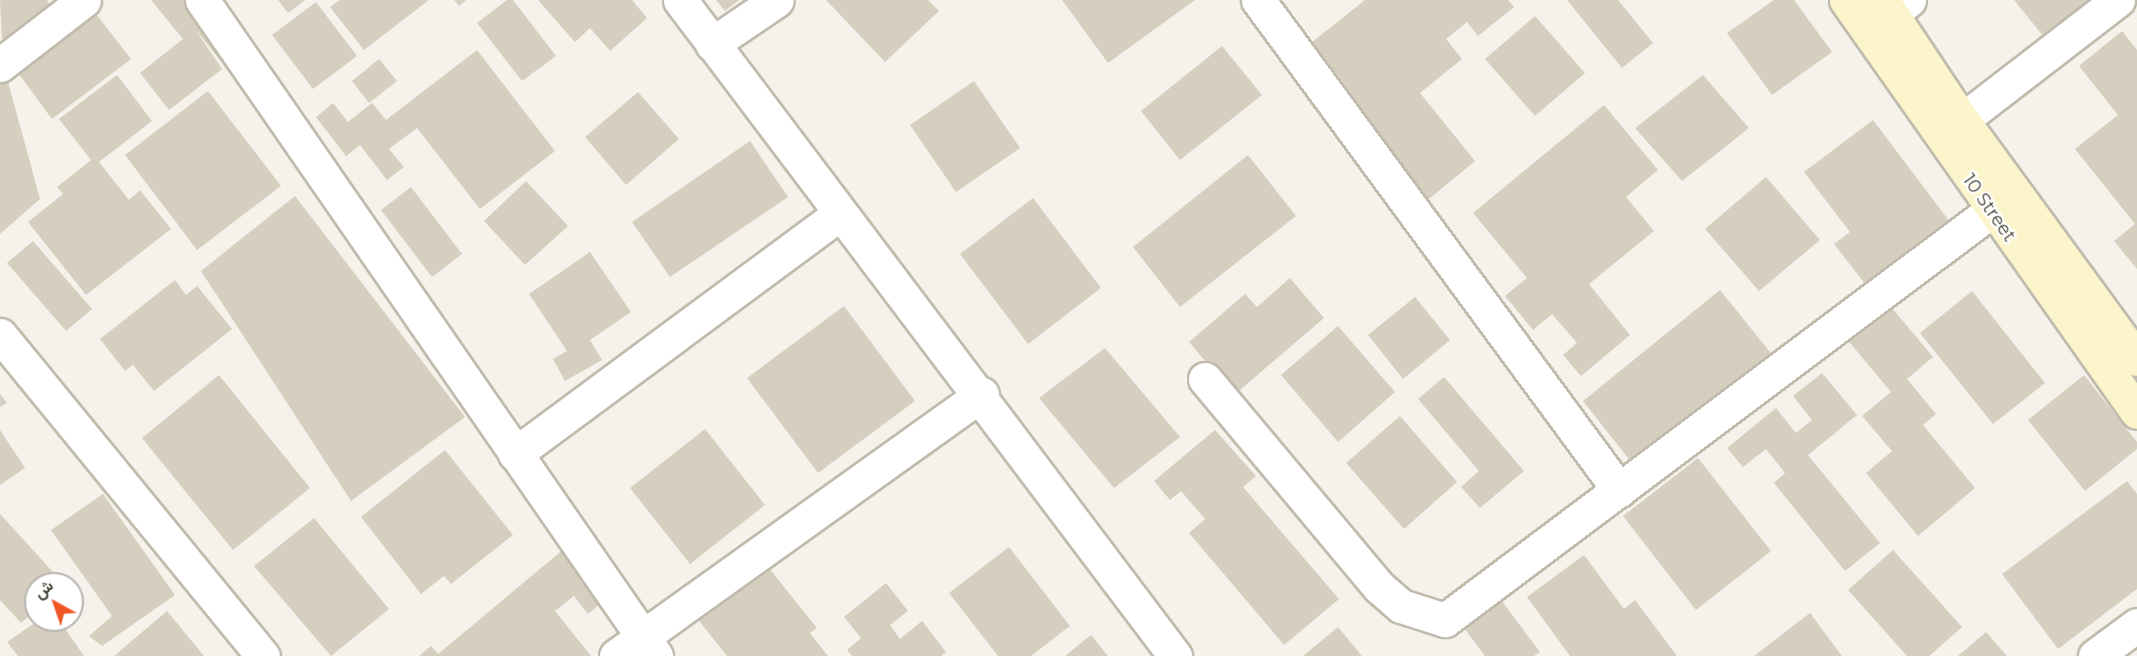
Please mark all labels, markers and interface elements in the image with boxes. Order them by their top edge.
street label: 10 Street [1958,170,2020,246]
north arrow [24,572,84,632]
text: ش [30,576,57,603]

